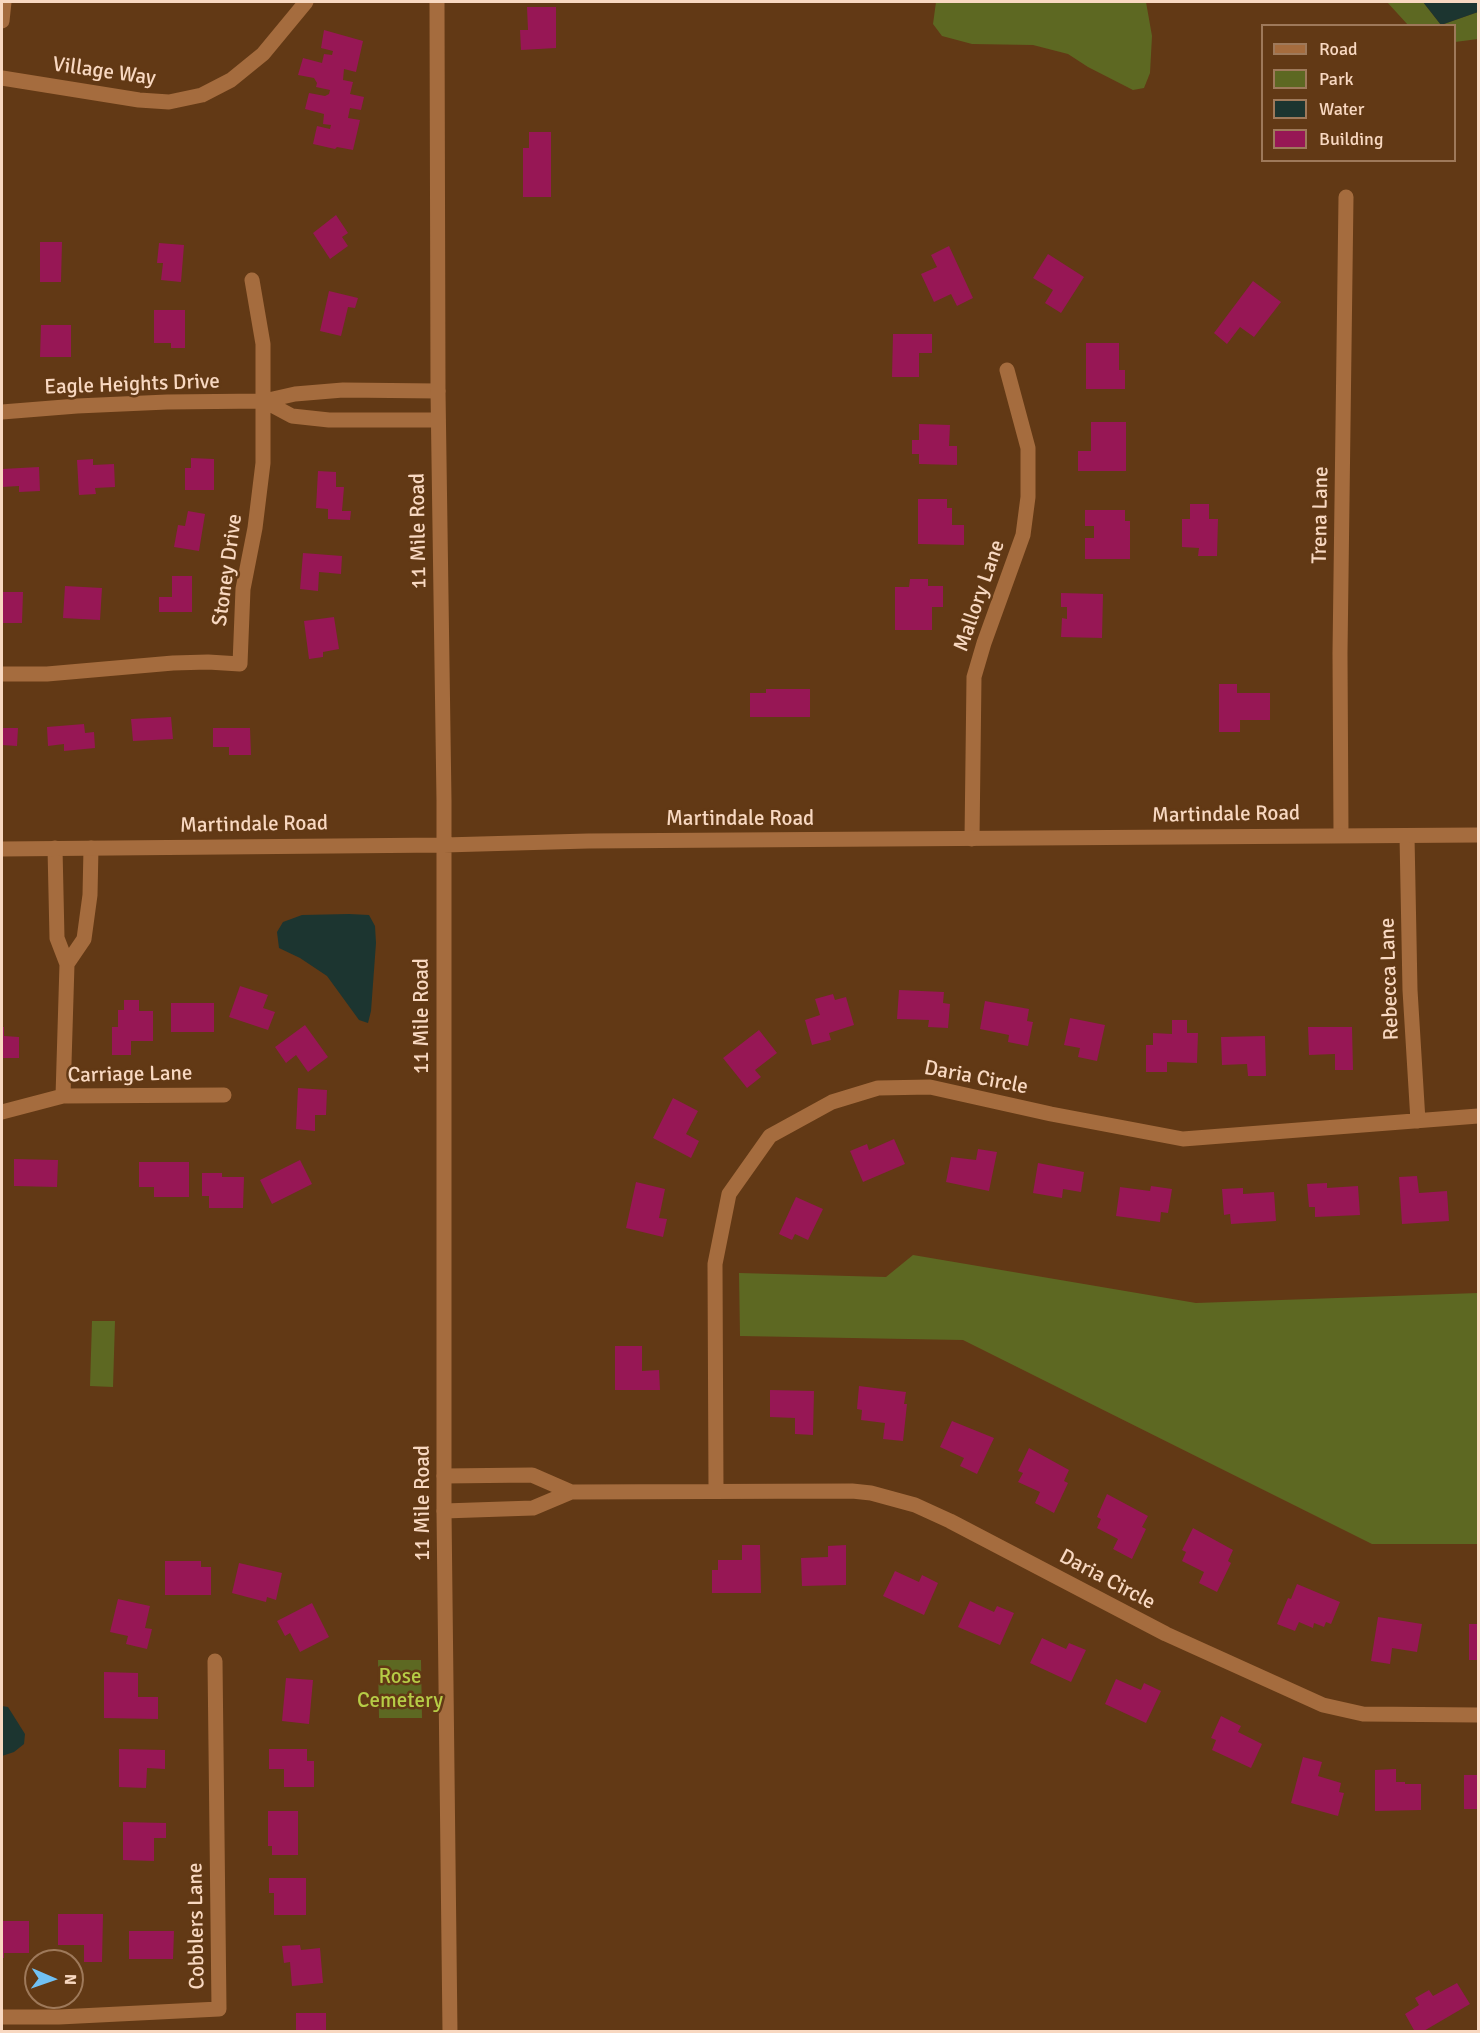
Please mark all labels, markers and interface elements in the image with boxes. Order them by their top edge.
legend [1261,24,1456,162]
text: Road [1319,38,1358,60]
street label: Village Way [51,52,157,92]
text: Park [1319,68,1354,90]
text: Water [1319,98,1364,120]
text: Building [1319,128,1383,150]
street label: Eagle Heights Drive [44,369,220,401]
street label: Trena Lane [1308,466,1334,564]
street label: 11 Mile Road [405,473,433,589]
street label: Stoney Drive [208,512,248,628]
street label: Mallory Lane [949,537,1011,655]
street label: Martindale Road [1152,801,1300,829]
street label: Martindale Road [666,806,814,832]
street label: Martindale Road [180,811,328,839]
street label: Rebecca Lane [1375,917,1405,1041]
street label: 11 Mile Road [409,958,435,1074]
street label: Daria Circle [922,1056,1030,1100]
street label: Carriage Lane [67,1061,193,1089]
street label: 11 Mile Road [410,1445,436,1561]
street label: Daria Circle [1055,1544,1159,1616]
park label: Rose Cemetery [357,1664,443,1714]
street label: Cobblers Lane [183,1862,211,1990]
north arrow [24,1949,84,2009]
text: N [60,1974,80,1985]

